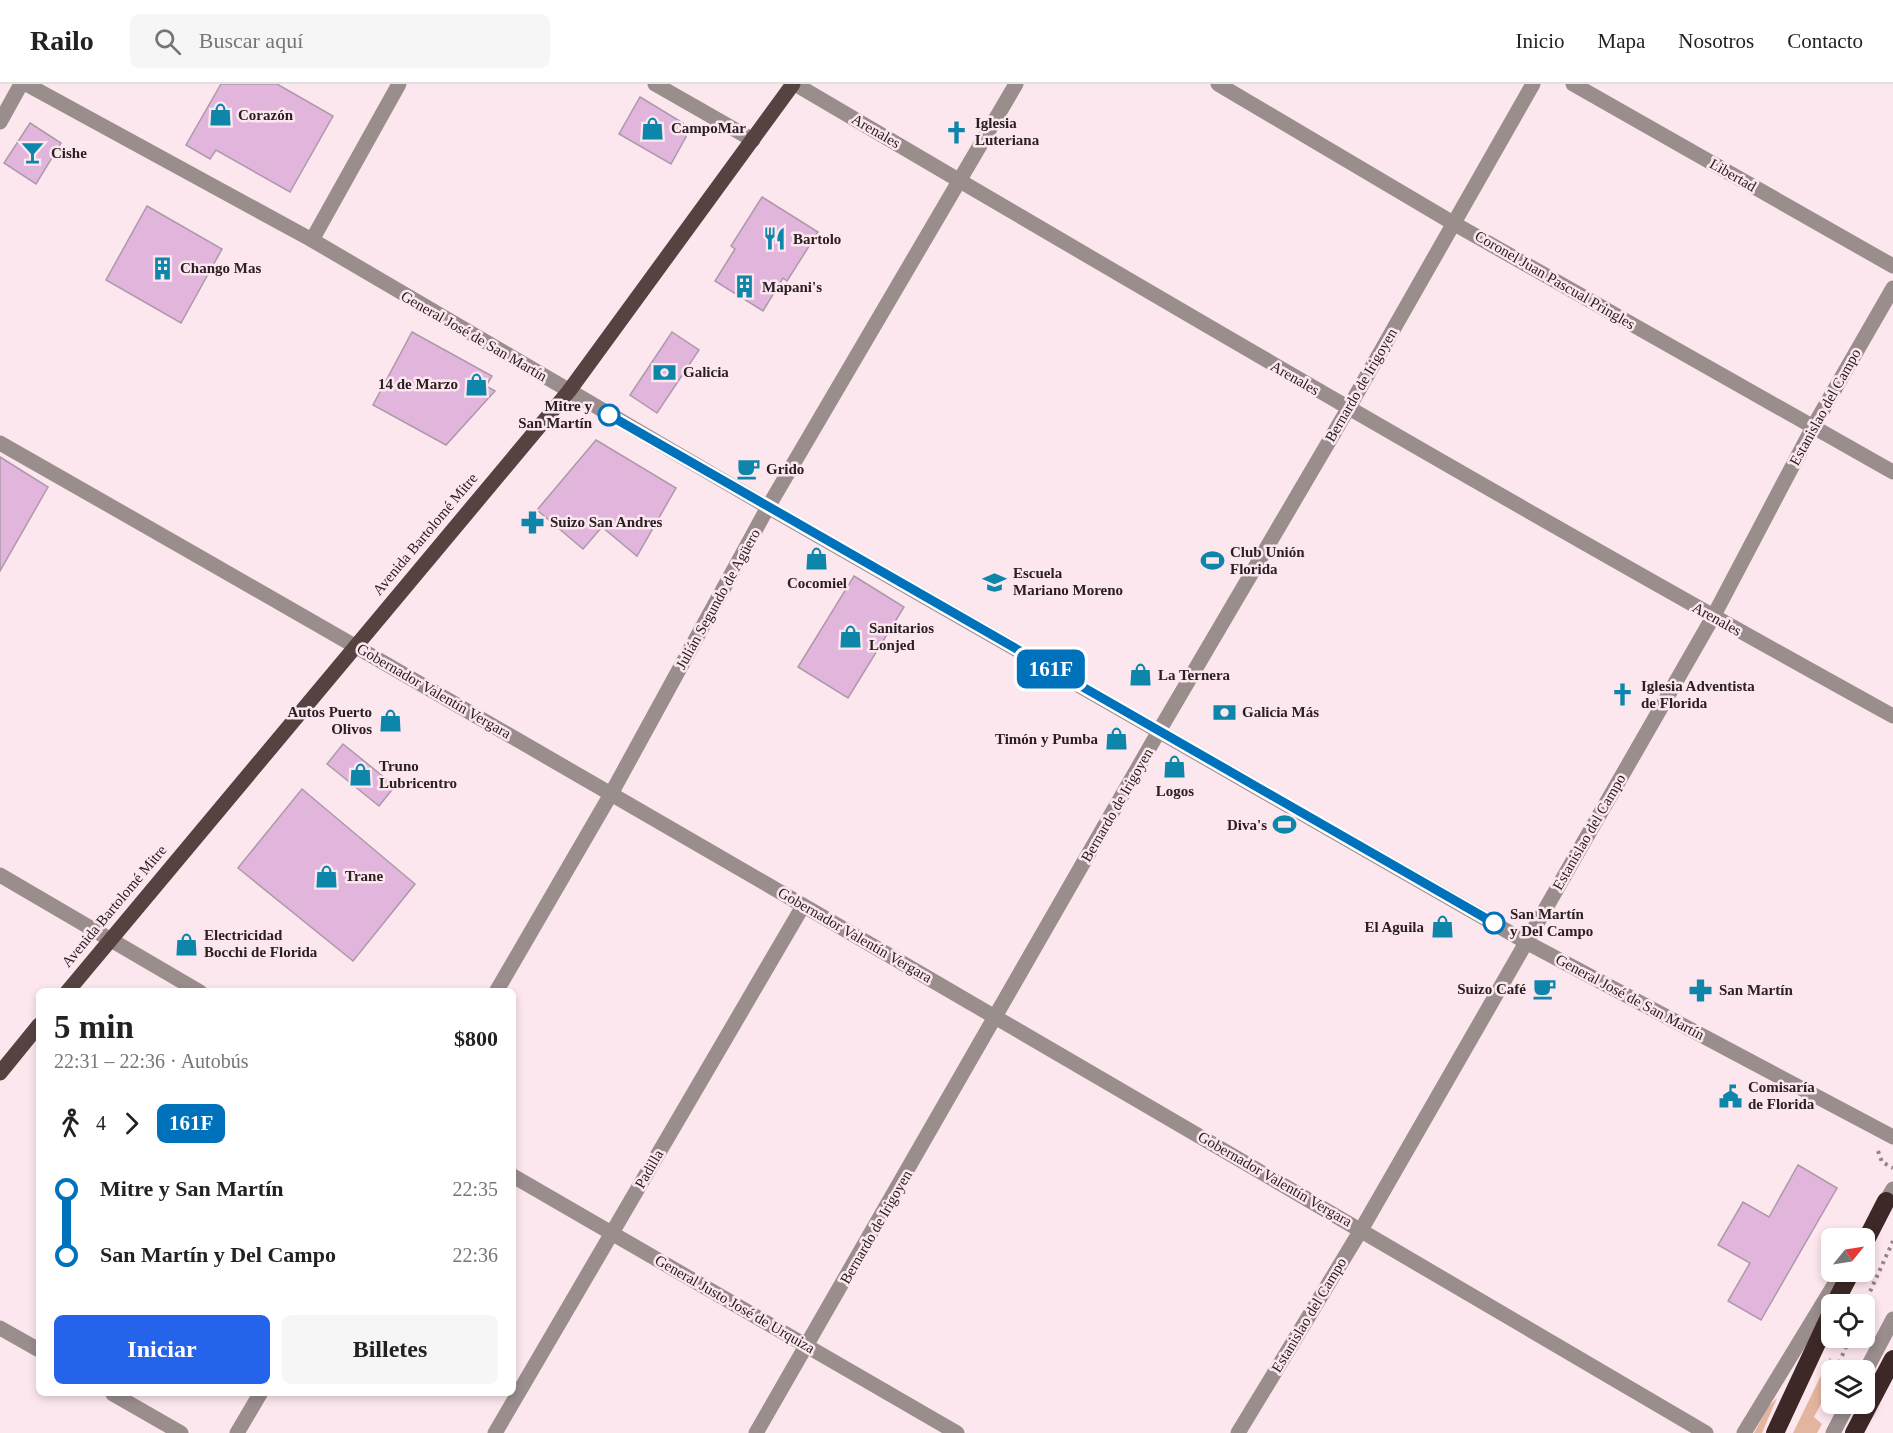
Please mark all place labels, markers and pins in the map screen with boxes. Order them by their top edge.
shop icon: Corazón [207,102,233,128]
place label: Corazón [238,107,294,123]
shop icon: CampoMar [640,115,666,141]
place label: Iglesia Luteriana [975,115,1040,148]
church icon: Iglesia Luteriana [944,119,970,145]
place label: CampoMar [671,120,746,136]
bar icon: Cishe [20,140,46,166]
place label: Cishe [51,145,87,161]
restaurant icon: Bartolo [762,226,788,252]
place label: Bartolo [793,231,841,247]
building icon: Chango Mas [149,255,175,281]
place label: Chango Mas [180,260,261,276]
building icon: Mapani's [731,274,757,300]
place label: Mapani's [762,279,822,295]
bank icon: Galicia [652,359,678,385]
place label: Galicia [683,364,729,380]
shop icon: 14 de Marzo [463,371,489,397]
place label: 14 de Marzo [378,376,458,392]
place label: Mitre y San Martín [518,398,593,431]
marker: Mitre y San Martín [598,404,620,426]
cafe icon: Grido [735,456,761,482]
place label: Grido [766,461,804,477]
pharmacy icon: Suizo San Andres [519,509,545,535]
place label: Suizo San Andres [550,514,662,530]
place label: Club Unión Florida [1230,544,1305,577]
shop icon: Cocomiel [804,546,830,572]
sports icon: Club Unión Florida [1199,548,1225,574]
place label: Escuela Mariano Moreno [1013,565,1123,598]
school or university icon: Escuela Mariano Moreno [982,569,1008,595]
place label: Cocomiel [787,575,847,591]
place label: Sanitarios Lonjed [869,620,934,653]
shop icon: Sanitarios Lonjed [838,624,864,650]
shop icon: La Ternera [1127,662,1153,688]
place label: La Ternera [1158,667,1231,683]
place label: Iglesia Adventista de Florida [1641,678,1755,711]
church icon: Iglesia Adventista de Florida [1610,682,1636,708]
bank icon: Galicia Más [1211,699,1237,725]
place label: Autos Puerto Olivos [287,704,372,737]
place label: Galicia Más [1242,704,1319,720]
shop icon: Autos Puerto Olivos [377,708,403,734]
shop icon: Timón y Pumba [1103,726,1129,752]
place label: Timón y Pumba [995,731,1098,747]
shop icon: Logos [1162,754,1188,780]
place label: Truno Lubricentro [379,758,457,791]
shop icon: Truno Lubricentro [348,762,374,788]
place label: Logos [1156,783,1194,799]
sports icon: Diva's [1272,812,1298,838]
place label: Diva's [1227,817,1267,833]
shop icon: Trane [314,863,340,889]
place label: Trane [345,868,383,884]
place label: San Martín y Del Campo [1510,906,1593,939]
marker: San Martín y Del Campo [1483,912,1505,934]
shop icon: El Aguila [1429,914,1455,940]
place label: El Aguila [1364,919,1424,935]
place label: Electricidad Bocchi de Florida [204,927,318,960]
shop icon: Electricidad Bocchi de Florida [173,931,199,957]
cafe icon: Suizo Café [1531,976,1557,1002]
pharmacy icon: San Martín [1688,977,1714,1003]
place label: Suizo Café [1457,981,1526,997]
place label: San Martín [1719,982,1793,998]
place label: Comisaría de Florida [1748,1079,1815,1112]
public building icon: Comisaría de Florida [1717,1083,1743,1109]

